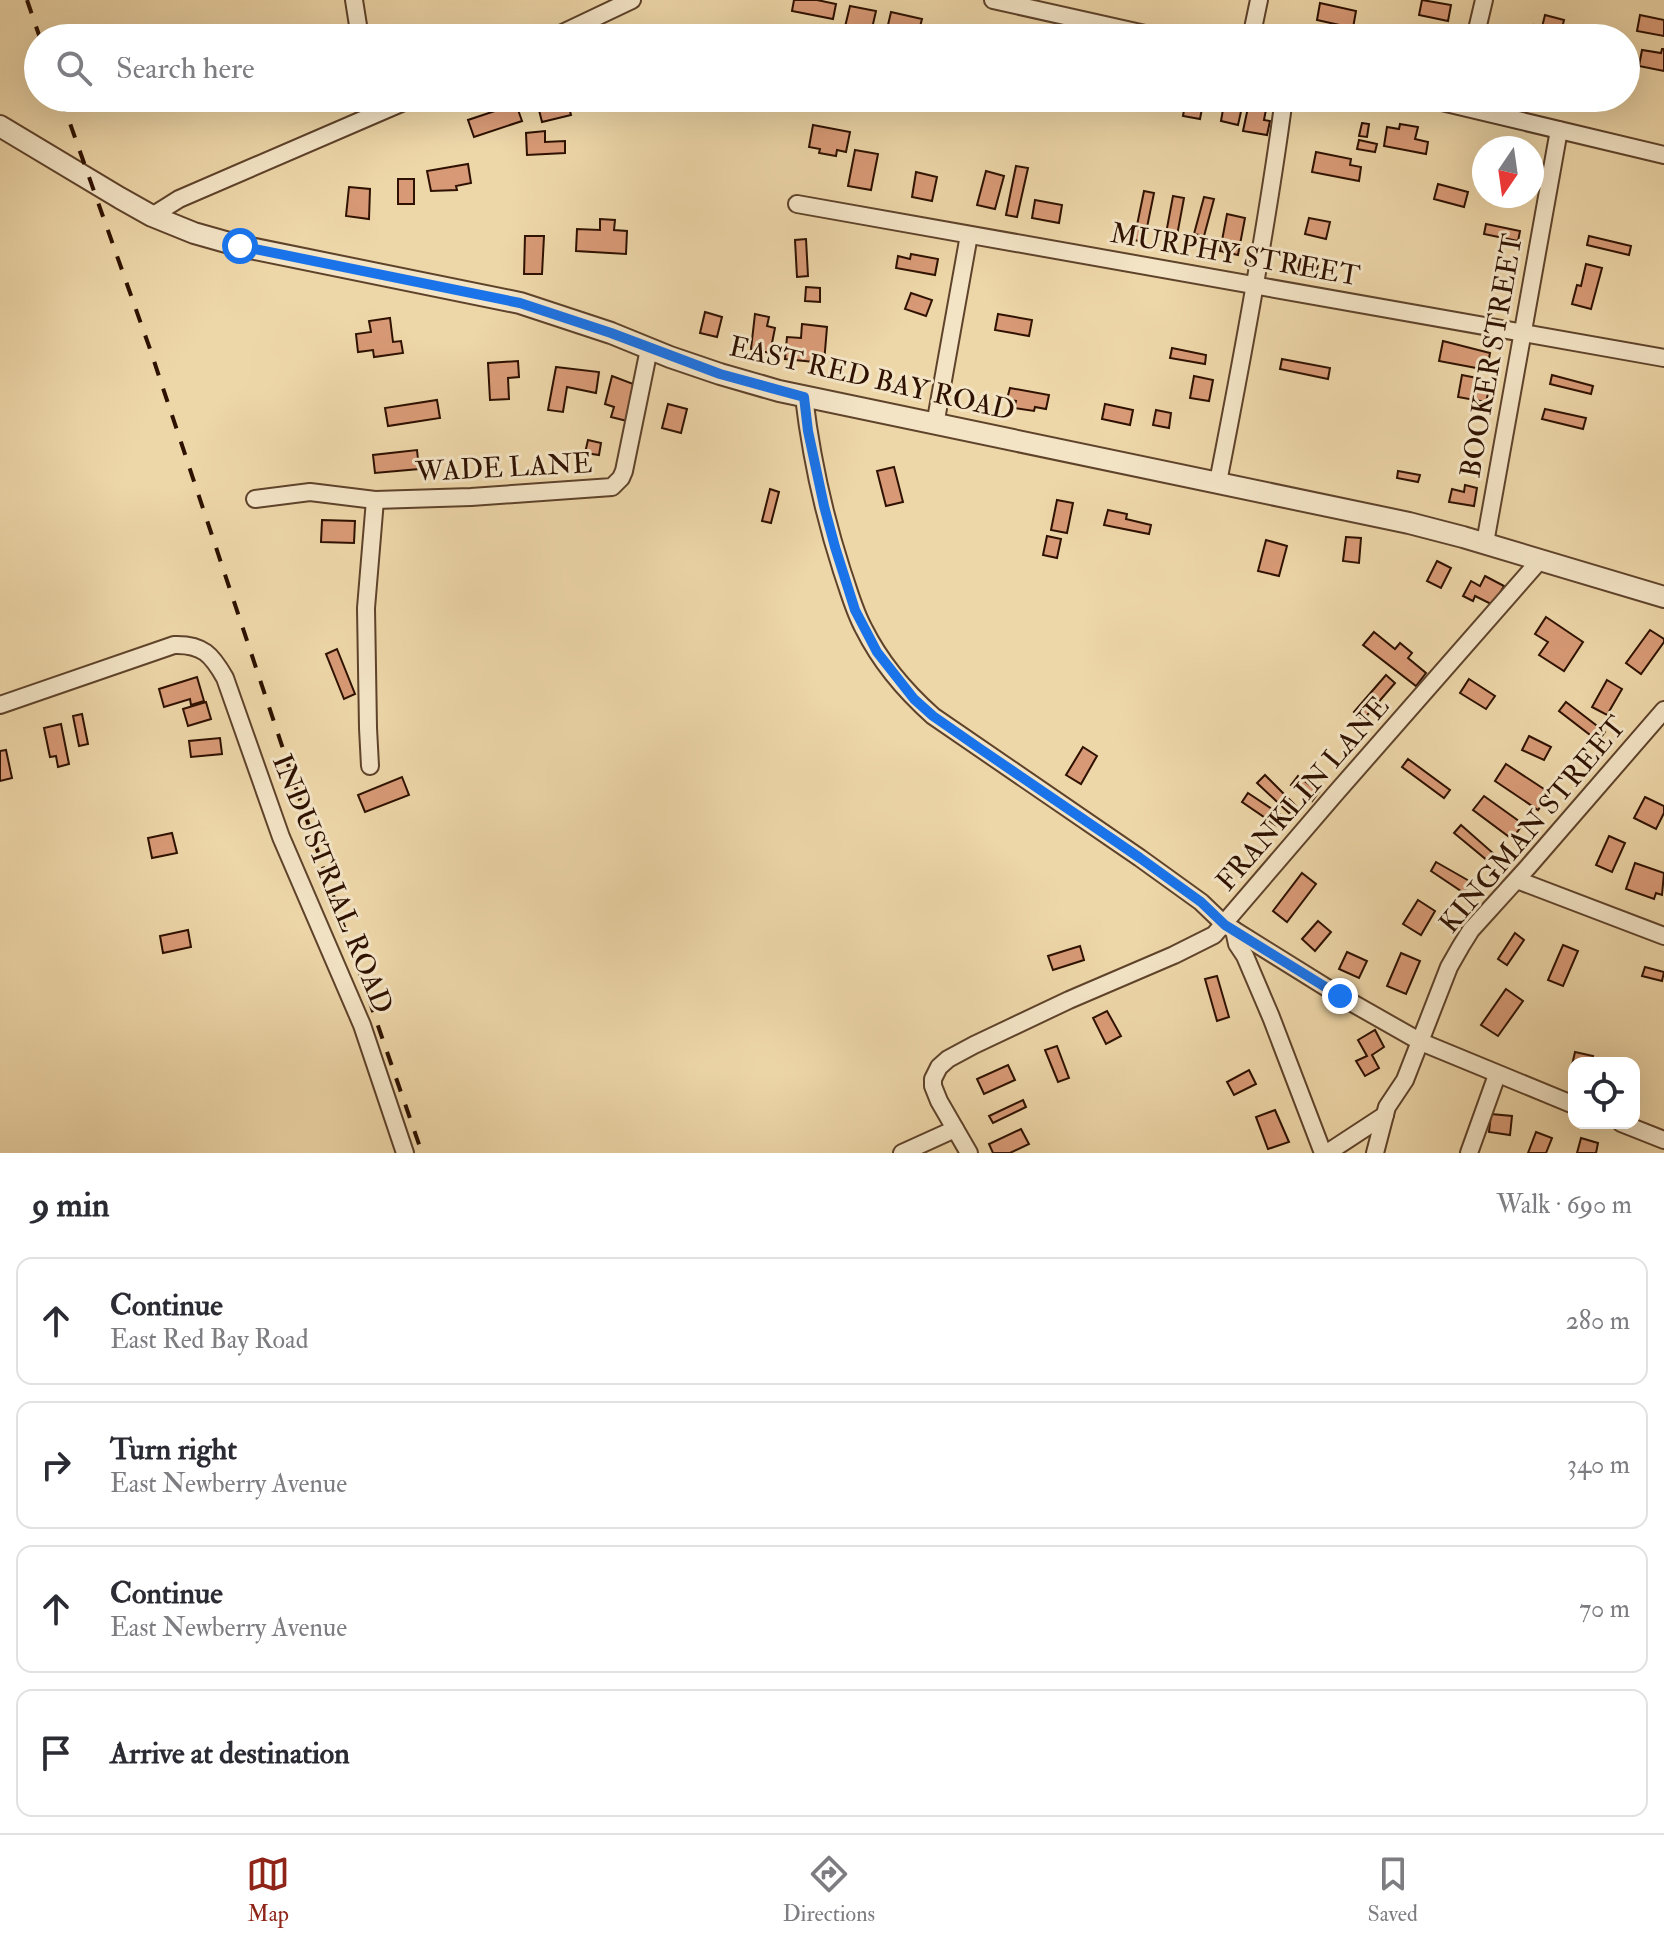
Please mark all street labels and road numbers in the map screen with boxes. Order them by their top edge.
street label: MURPHY STREET [1108,216,1363,294]
street label: BOOKER STREET [1453,231,1531,481]
street label: EAST RED BAY ROAD [726,329,1018,429]
street label: WADE LANE [414,446,593,490]
street label: FRANKLIN LANE [1209,690,1397,898]
street label: KINGMAN STREET [1432,709,1634,941]
street label: INDUSTRIAL ROAD [264,749,400,1019]

